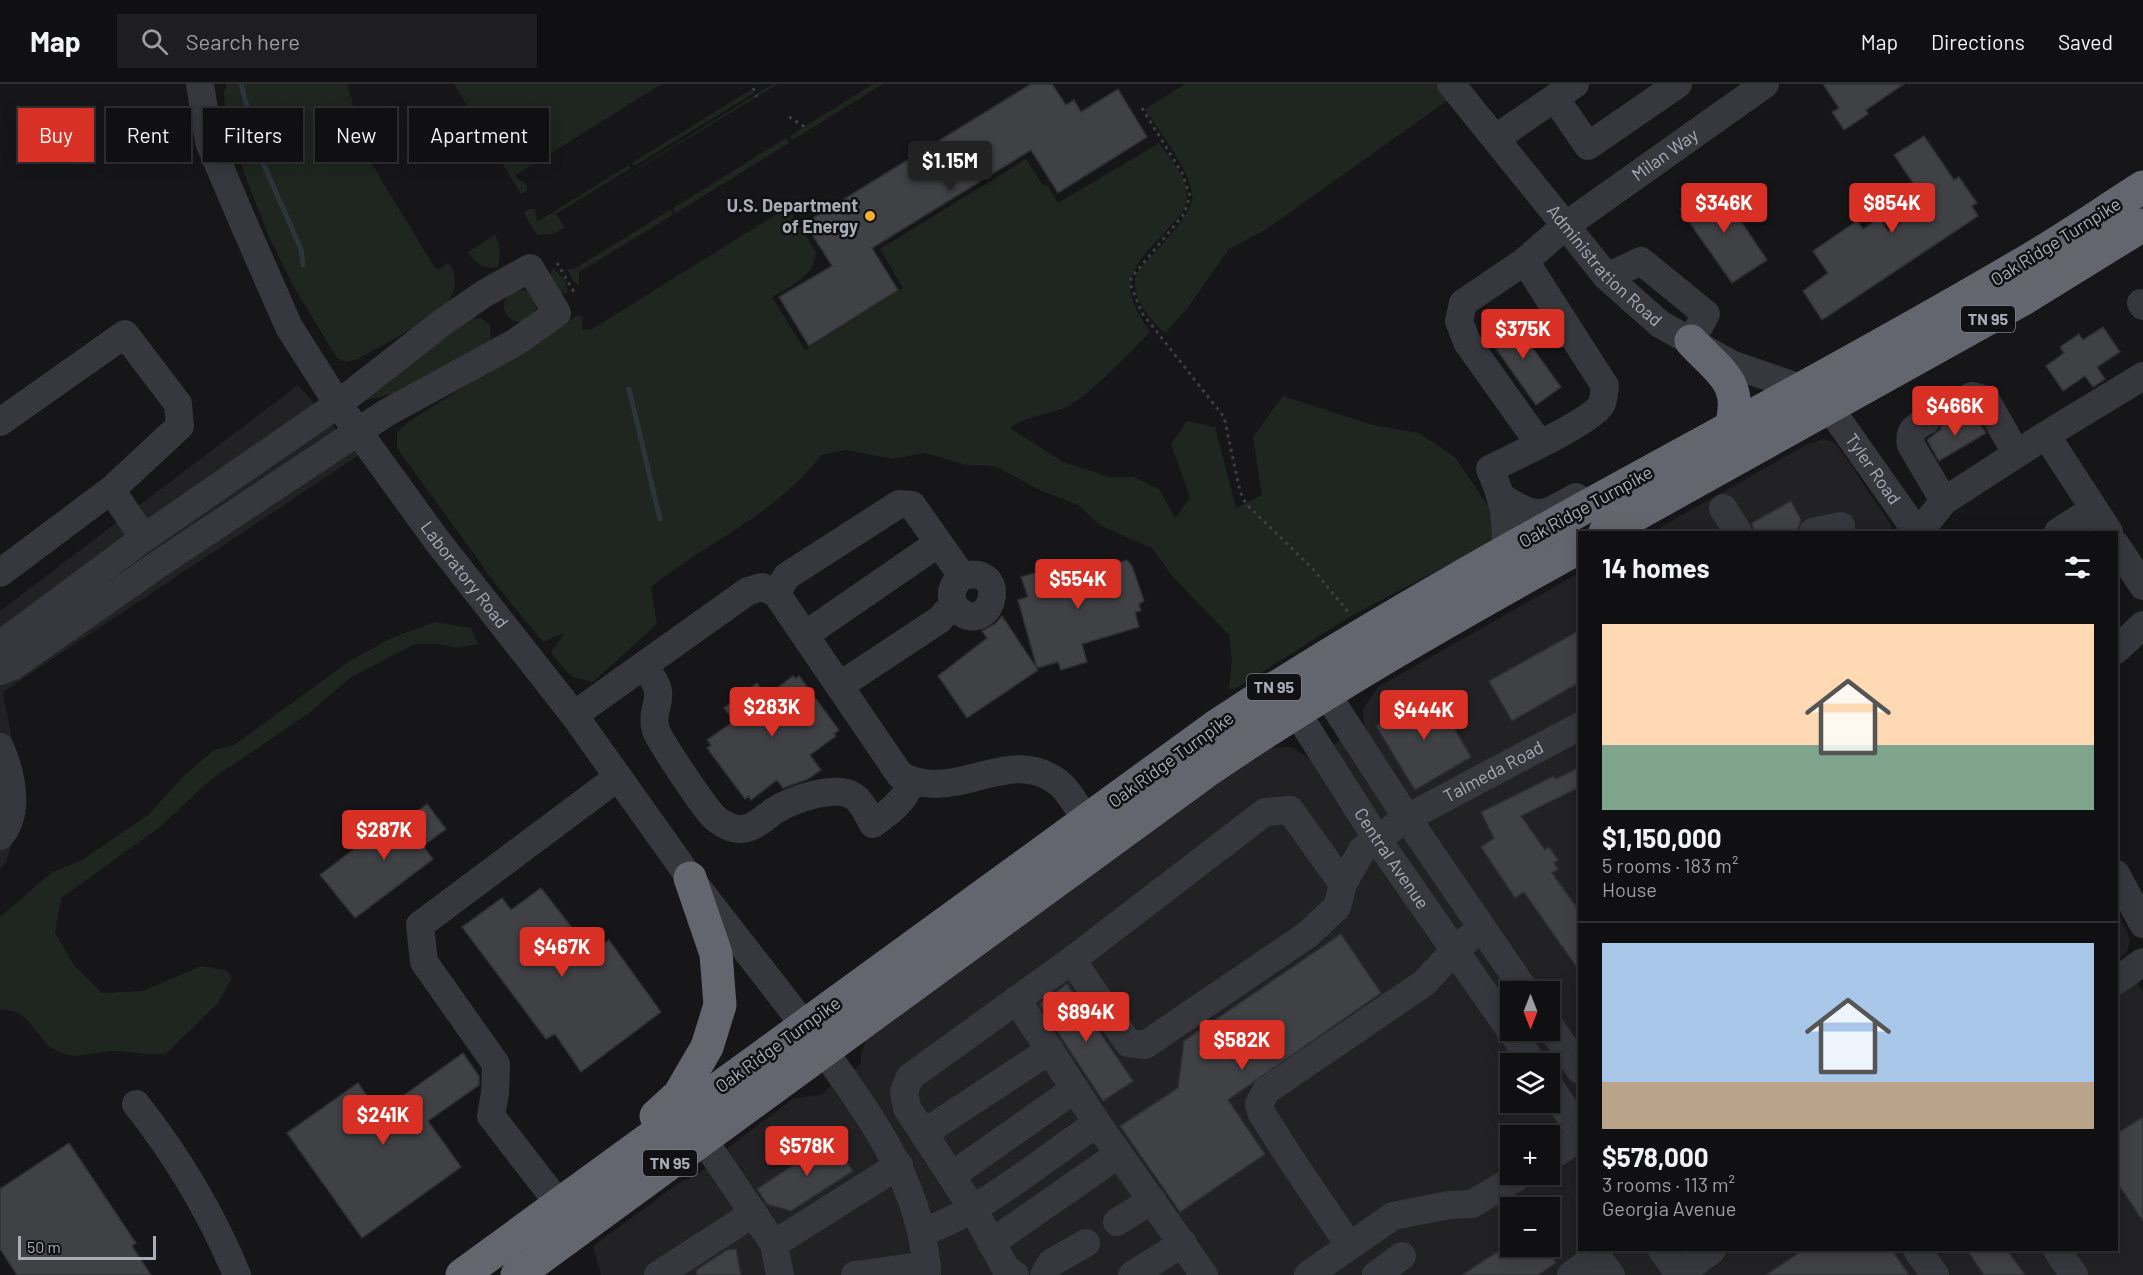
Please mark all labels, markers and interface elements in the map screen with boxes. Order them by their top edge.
search box [117,14,537,68]
text: Map [30,24,81,58]
icon: search [138,25,171,58]
text: Search here [186,28,300,54]
text: Map [1861,29,1898,54]
text: Directions [1931,29,2025,54]
text: Saved [2058,29,2113,54]
chip: Buy [18,108,94,162]
chip: Rent [106,108,191,162]
chip: Filters [203,108,303,162]
chip: New [315,108,397,162]
chip: Apartment [409,108,549,162]
street label: Milan Way [1627,123,1702,185]
pin: $1.15M [901,141,999,192]
text: $1.15M [922,148,978,172]
pin: $346K [1682,183,1766,234]
pin: $854K [1850,183,1934,234]
text: $346K [1695,190,1753,214]
text: $854K [1863,190,1921,214]
street label: Oak Ridge Turnpike [1986,192,2125,290]
place label: U.S. Department of Energy [727,194,858,237]
street label: Administration Road [1543,200,1667,331]
marker: U.S. Department of Energy [863,209,877,223]
road number: TN 95 [1961,306,2015,332]
pin: $375K [1481,309,1565,360]
text: $375K [1495,316,1551,340]
pin: $466K [1913,386,1997,437]
text: $466K [1926,393,1984,417]
street label: Tyler Road [1841,429,1906,508]
street label: Oak Ridge Turnpike [1515,460,1656,552]
street label: Laboratory Road [417,517,513,632]
icon: filters [2061,551,2094,584]
text: 14 homes [1602,552,1709,583]
pin: $554K [1036,559,1120,610]
text: $554K [1049,566,1107,590]
icon: home [1794,663,1902,771]
road number: TN 95 [1247,674,1301,700]
pin: $283K [730,687,814,738]
pin: $444K [1382,690,1466,741]
text: $283K [744,694,800,718]
text: $444K [1394,697,1454,721]
street label: Oak Ridge Turnpike [1104,706,1237,812]
street label: Talmeda Road [1439,736,1547,807]
street label: Central Avenue [1350,803,1434,913]
pin: $287K [342,810,426,861]
text: $287K [356,817,412,841]
text: $1,150,000 [1602,822,1722,853]
text: 5 rooms · 183 m² [1602,853,1738,877]
text: House [1602,877,1657,901]
pin: $467K [520,927,604,978]
text: $467K [534,934,590,958]
north arrow [1500,981,1560,1041]
map controls [1500,981,1560,1257]
icon: home [1794,982,1902,1090]
street label: Oak Ridge Turnpike [711,991,844,1097]
pin: $894K [1044,992,1128,1043]
text: $894K [1057,999,1115,1023]
pin: $582K [1200,1020,1284,1071]
text: $582K [1214,1027,1270,1051]
button: layers [1500,1053,1560,1113]
pin: $241K [341,1095,425,1146]
text: $241K [357,1102,409,1126]
button: + [1500,1125,1560,1185]
pin: $578K [765,1126,849,1177]
text: $578K [779,1133,835,1157]
text: $578,000 [1602,1141,1709,1172]
road number: TN 95 [643,1150,697,1176]
text: 3 rooms · 113 m² [1602,1172,1735,1196]
text: Georgia Avenue [1602,1196,1736,1220]
button: − [1500,1197,1560,1257]
scale bar [18,1233,156,1260]
text: 50 m [27,1237,61,1256]

